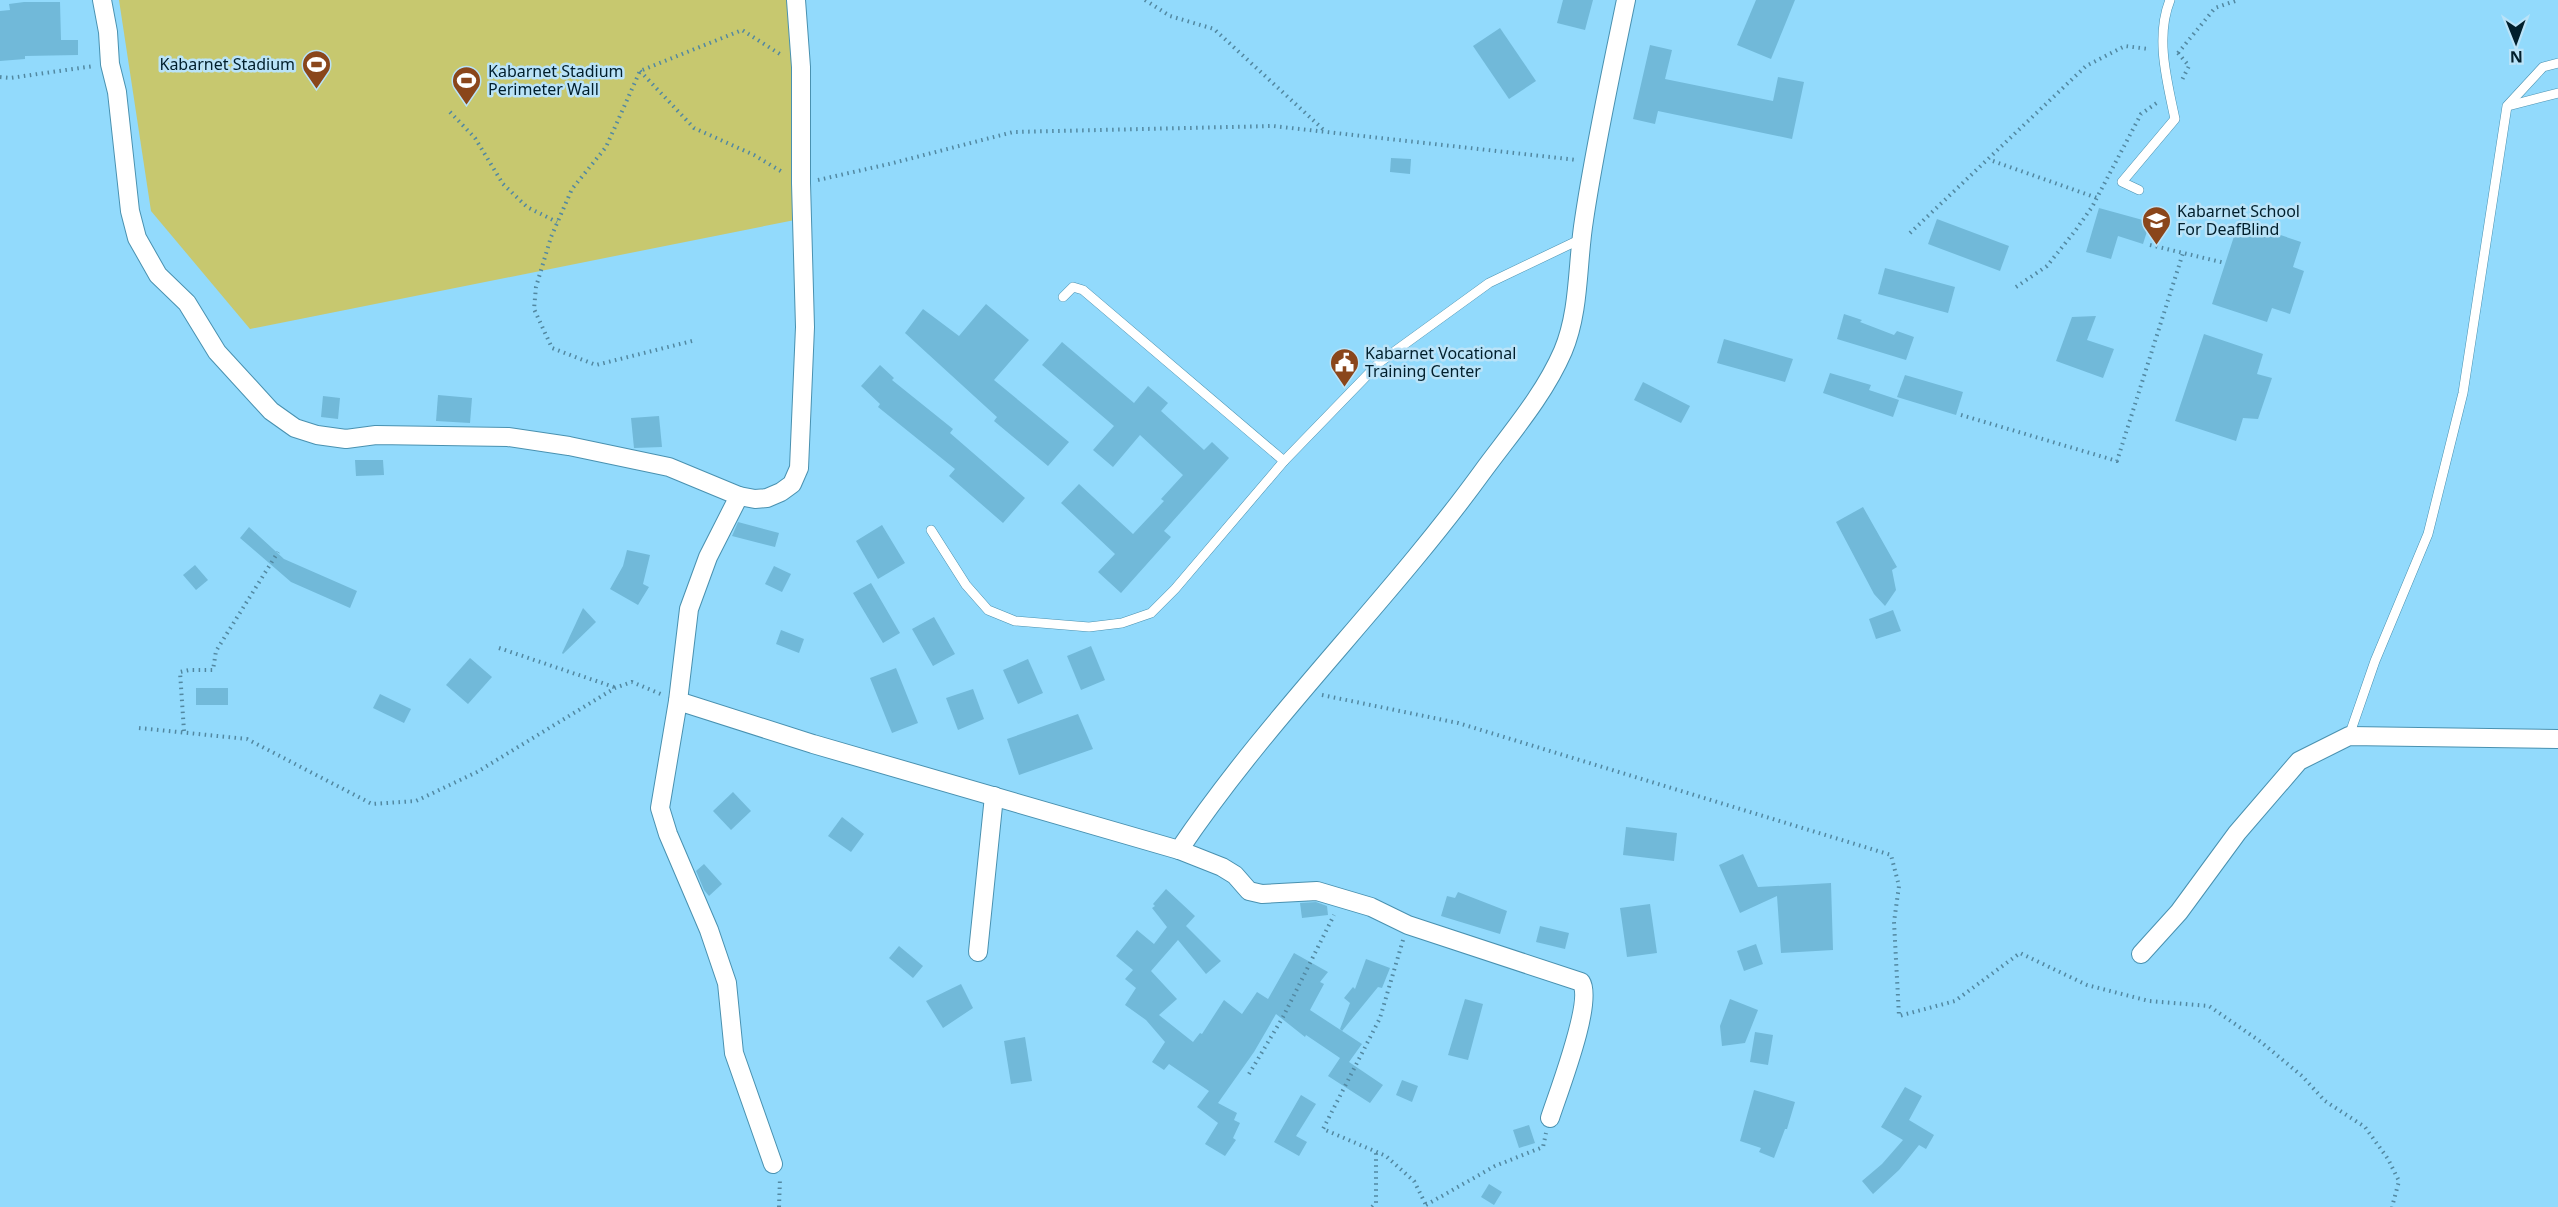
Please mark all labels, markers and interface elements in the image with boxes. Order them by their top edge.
north arrow [2486,12,2546,72]
text: N [2510,46,2523,68]
sports icon: Kabarnet Stadium [300,48,332,90]
place label: Kabarnet Stadium [159,53,295,75]
place label: Kabarnet Stadium Perimeter Wall [488,60,624,100]
sports icon: Kabarnet Stadium Perimeter Wall [451,64,483,106]
place label: Kabarnet School For DeafBlind [2177,200,2300,240]
school or university icon: Kabarnet School For DeafBlind [2140,204,2172,246]
place label: Kabarnet Vocational Training Center [1365,342,1516,382]
public building icon: Kabarnet Vocational Training Center [1328,346,1360,388]

